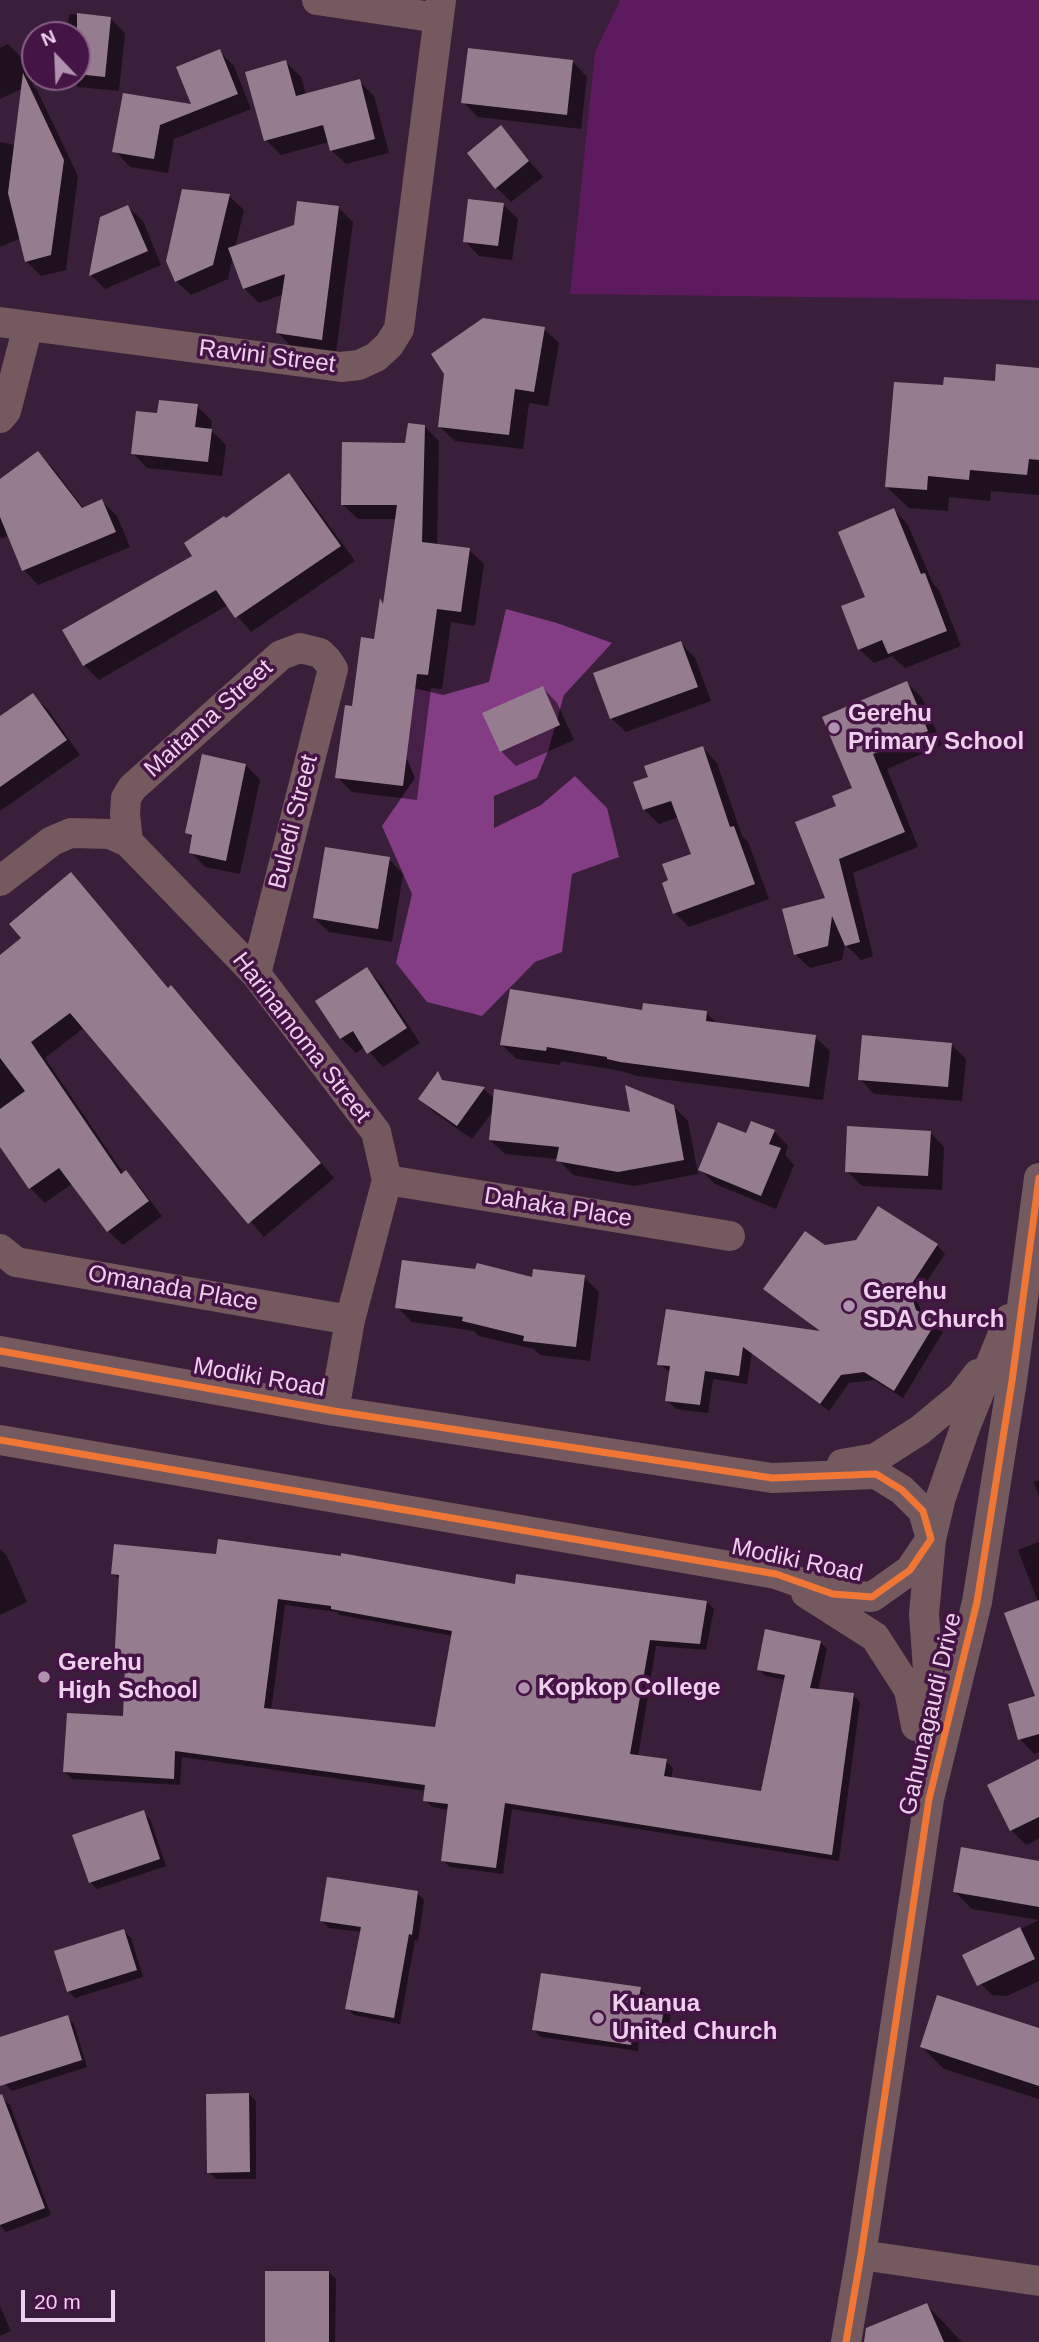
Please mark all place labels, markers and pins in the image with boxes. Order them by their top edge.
place label: Gerehu Primary School [848,700,1024,756]
marker: Gerehu Primary School [826,720,842,736]
place label: Gerehu SDA Church [863,1278,1004,1334]
marker: Gerehu SDA Church [841,1298,857,1314]
place label: Gerehu High School [58,1649,198,1705]
marker: Gerehu High School [36,1669,52,1685]
place label: Kopkop College [538,1674,721,1702]
marker: Kopkop College [516,1680,532,1696]
place label: Kuanua United Church [612,1990,777,2046]
marker: Kuanua United Church [590,2010,606,2026]

